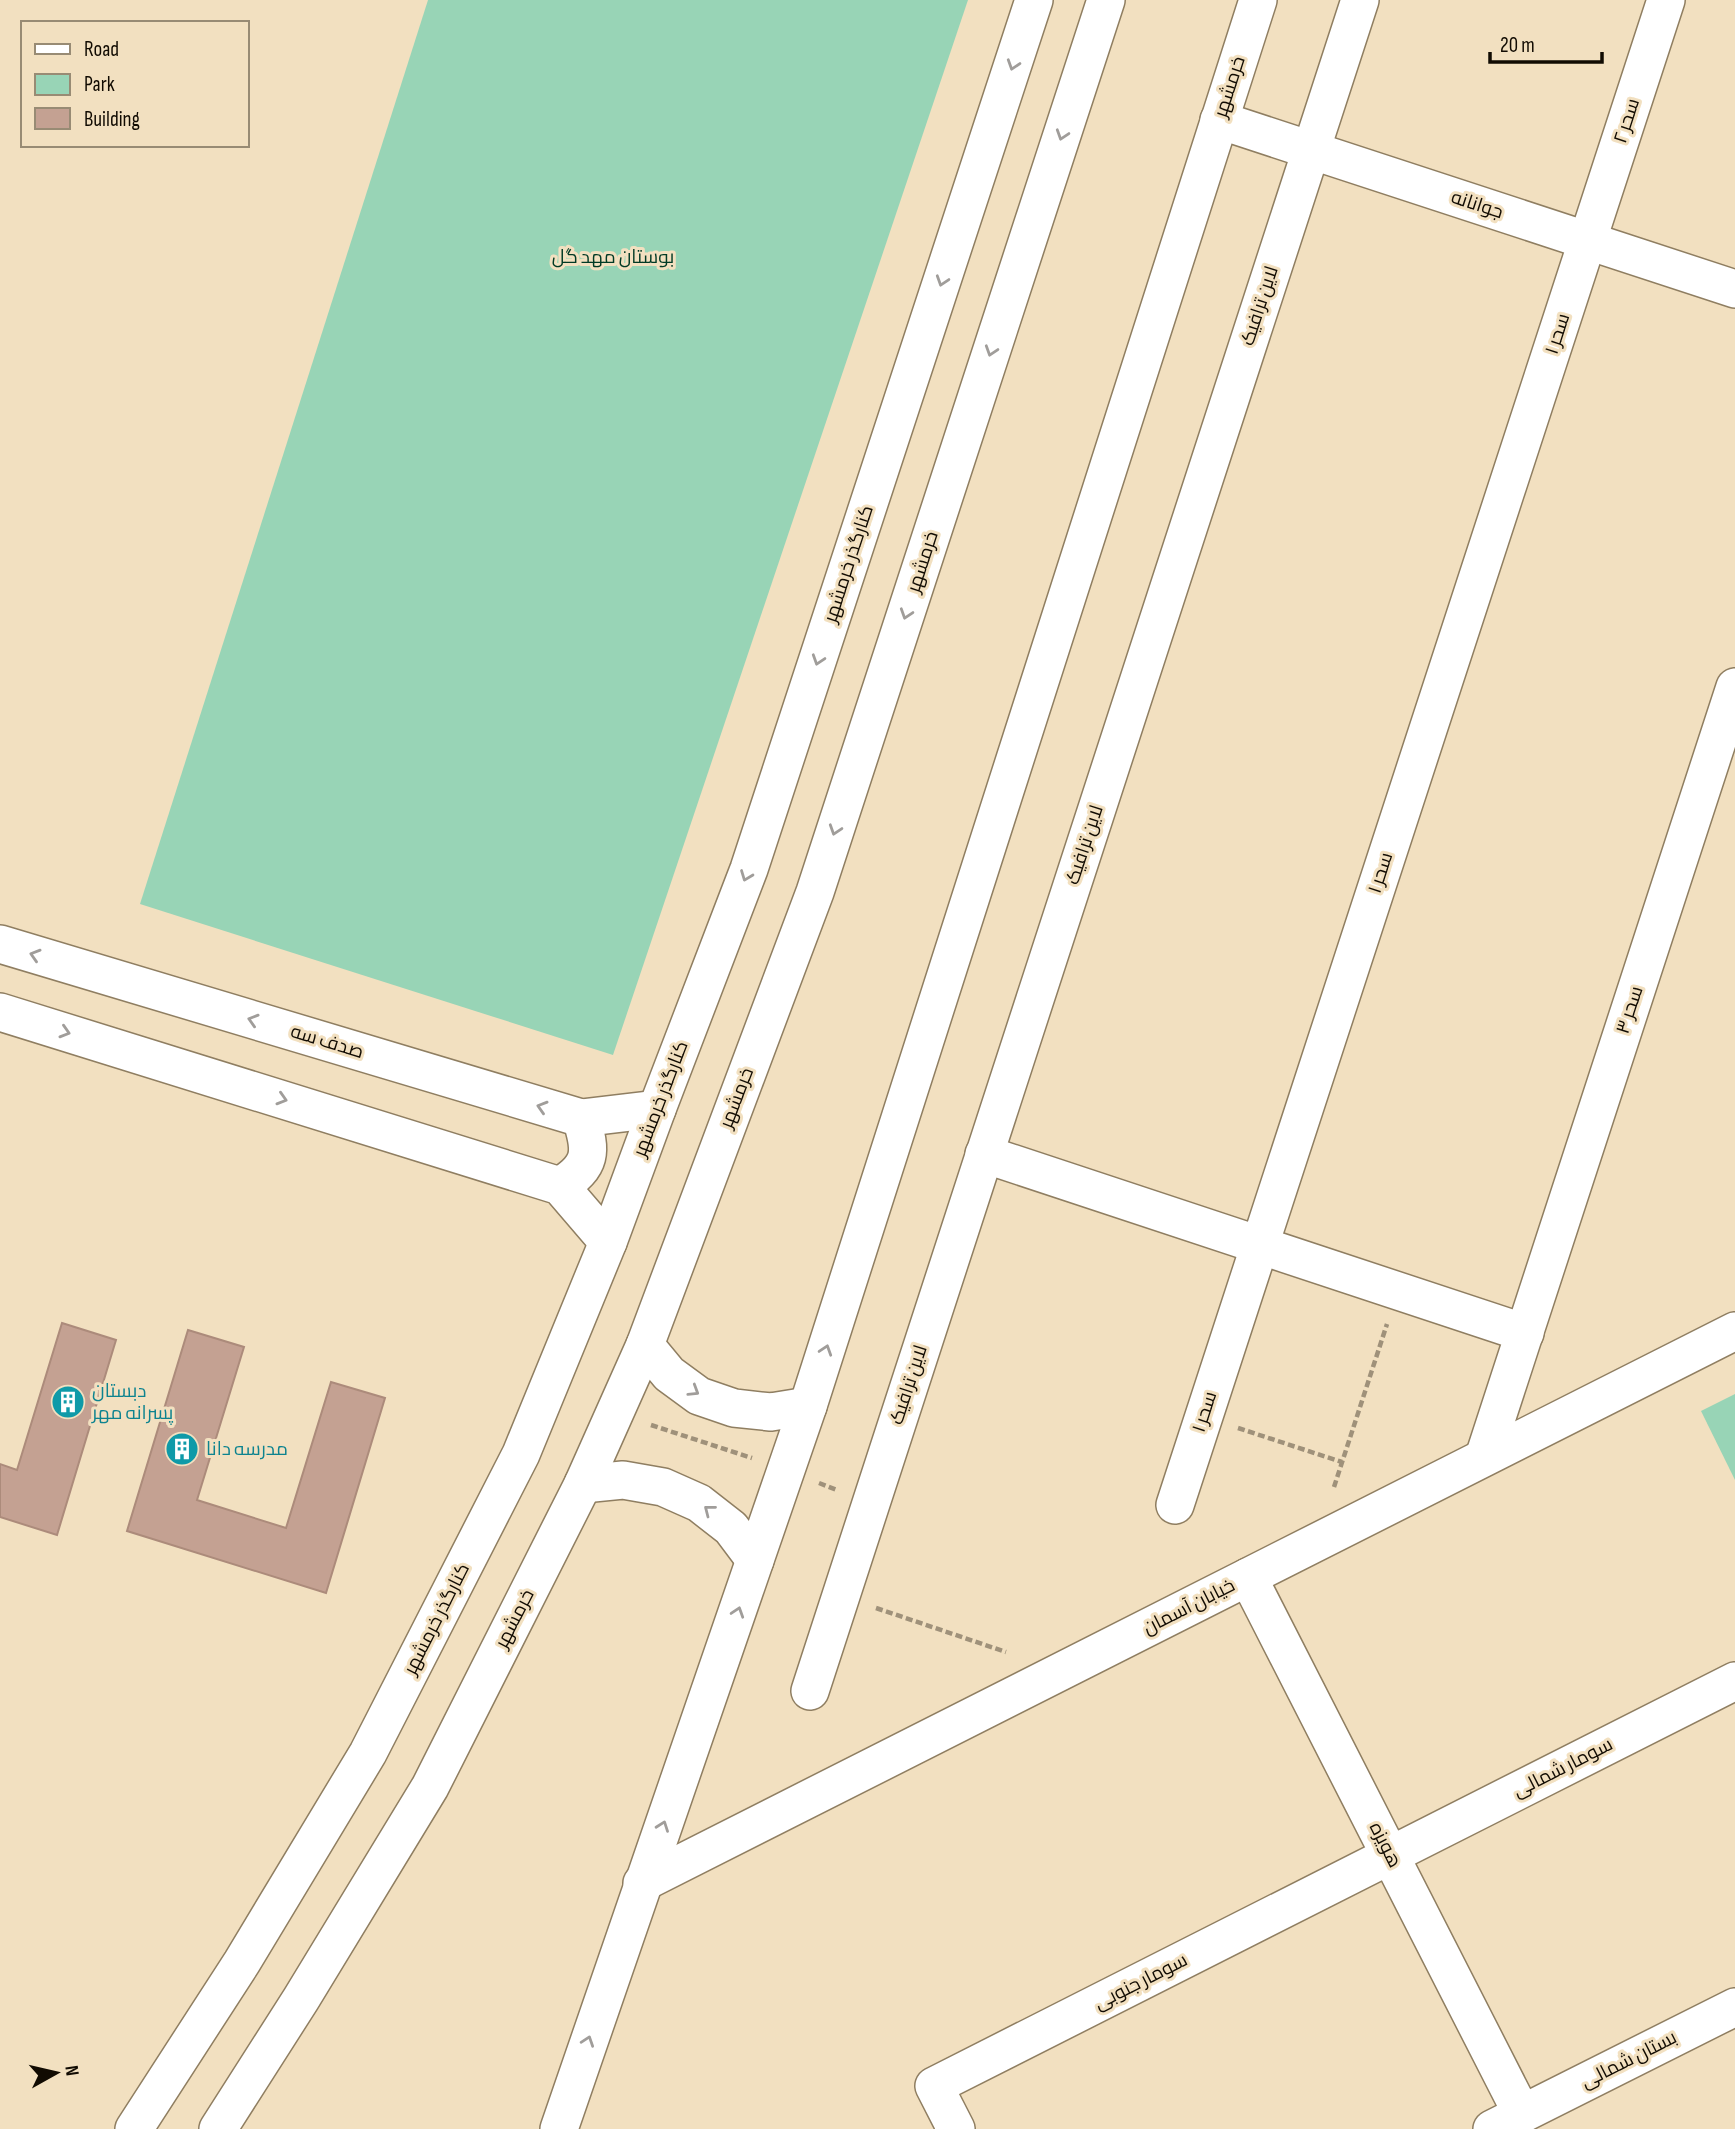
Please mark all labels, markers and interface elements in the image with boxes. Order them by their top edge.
legend [21,21,248,147]
scale bar [1490,21,1602,65]
text: 20 m [1500,33,1535,58]
text: Road [84,37,119,62]
street label: خرمشهر [1209,53,1251,121]
one-way arrow [1007,58,1021,70]
text: Park [84,72,115,97]
street label: سحر ۲ [1609,96,1645,146]
text: Building [84,107,140,132]
one-way arrow [1056,128,1070,140]
street label: جوانانه [1448,186,1506,224]
park label: بوستان مهد گل [552,246,674,269]
street label: لاین ترافیک [1236,263,1284,349]
one-way arrow [936,274,950,287]
street label: سحر ۱ [1541,311,1575,357]
one-way arrow [985,345,1000,357]
street label: کنارگذر خرمشهر [819,502,879,627]
street label: خرمشهر [902,528,944,596]
one-way arrow [899,607,914,619]
one-way arrow [812,653,826,666]
street label: لاین ترافیک [1061,802,1109,888]
one-way arrow [829,823,843,836]
street label: سحر ۱ [1364,850,1398,896]
one-way arrow [741,870,755,882]
one-way arrow [30,948,42,963]
street label: سحر ۳ [1612,983,1648,1037]
one-way arrow [248,1014,260,1028]
street label: صدف سه [288,1020,366,1064]
one-way arrow [59,1023,71,1038]
street label: کنارگذر خرمشهر [628,1038,694,1161]
street label: خرمشهر [715,1064,759,1132]
one-way arrow [276,1091,288,1106]
one-way arrow [536,1100,548,1115]
street label: لاین ترافیک [885,1342,933,1428]
one-way arrow [818,1344,833,1356]
place label: دبستان پسرانه مهر [91,1380,173,1425]
building icon: دبستان پسرانه مهر [49,1383,87,1421]
one-way arrow [686,1383,699,1396]
street label: سحر ۱ [1188,1389,1222,1435]
building icon: مدرسه دانا [163,1430,201,1468]
place label: مدرسه دانا [206,1438,288,1461]
one-way arrow [704,1506,717,1519]
street label: کنارگذر خرمشهر [399,1559,475,1680]
street label: خیابان آسمان [1139,1574,1239,1640]
street label: خرمشهر [490,1586,540,1653]
one-way arrow [730,1606,744,1618]
street label: سومار شمالی [1509,1733,1617,1803]
street label: هویزه [1364,1818,1406,1872]
one-way arrow [655,1821,669,1833]
street label: سومار جنوبی [1091,1949,1191,2015]
street label: بستان شمالی [1577,2026,1681,2094]
one-way arrow [580,2035,594,2048]
north arrow [21,2038,91,2108]
text: N [59,2064,83,2077]

